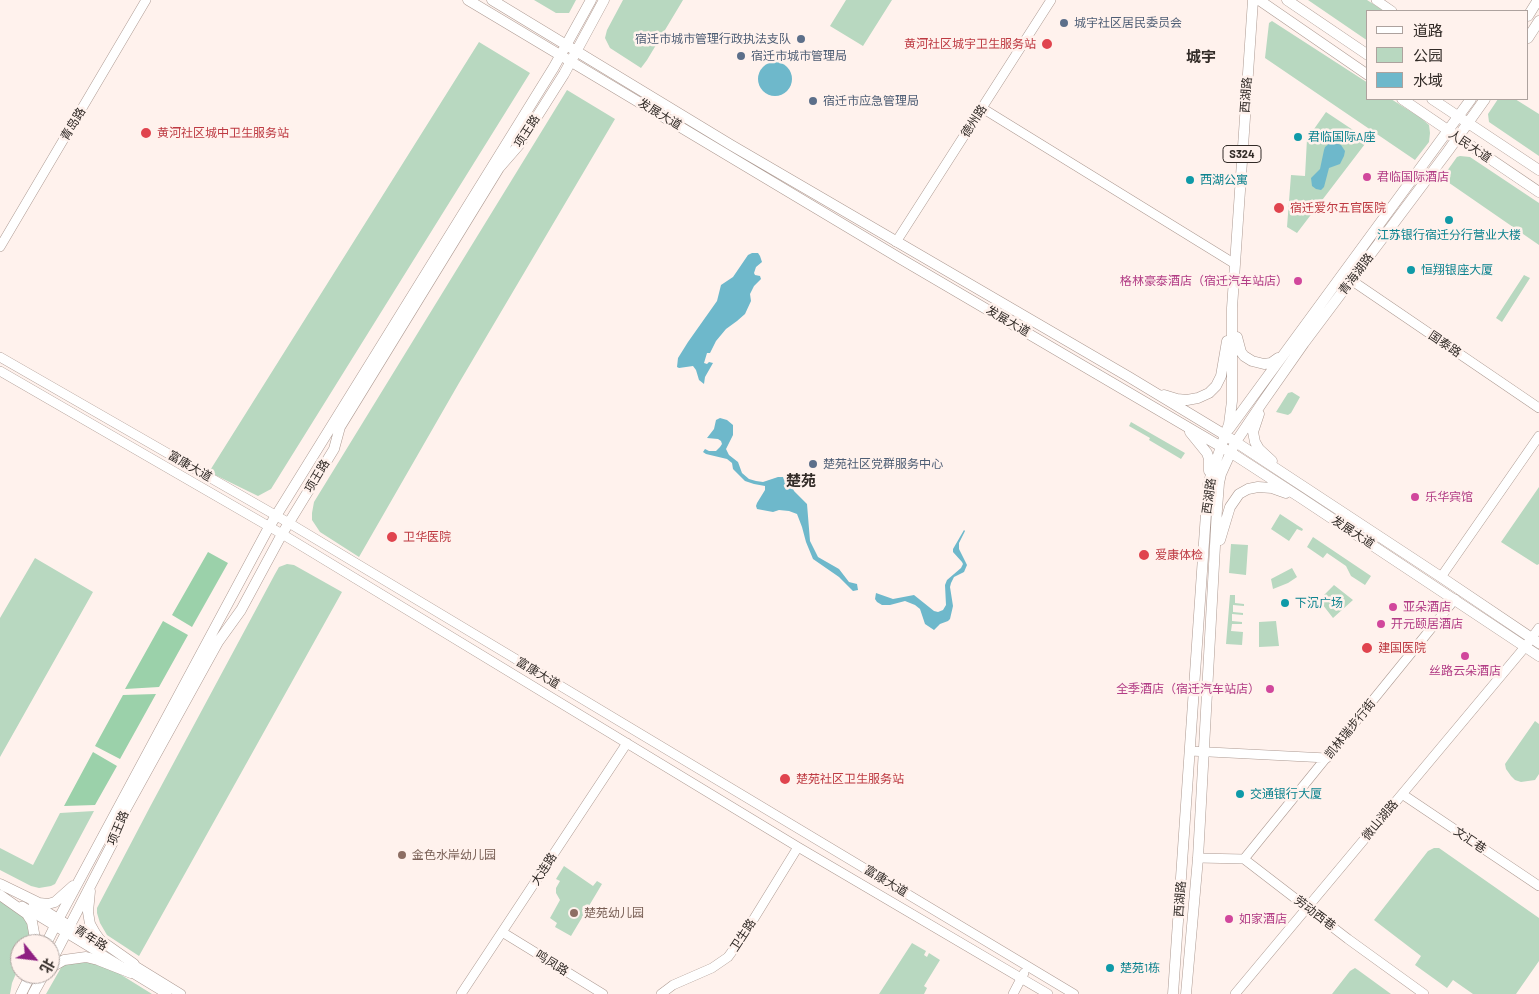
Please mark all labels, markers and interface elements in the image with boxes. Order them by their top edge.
legend [1366,10,1529,100]
place label: 城宇社区居民委员会 [1074,16,1182,30]
marker: 城宇社区居民委员会 [1058,17,1070,29]
text: 道路 [1413,21,1443,39]
place label: 宿迁市城市管理行政执法支队 [635,32,791,46]
marker: 宿迁市城市管理行政执法支队 [795,33,807,45]
place label: 黄河社区城宇卫生服务站 [904,37,1036,51]
marker: 黄河社区城宇卫生服务站 [1040,37,1054,51]
text: 公园 [1413,46,1443,64]
district label: 城宇 [1186,48,1216,66]
place label: 宿迁市城市管理局 [751,49,847,63]
marker: 宿迁市城市管理局 [735,50,747,62]
text: 水域 [1413,71,1443,89]
street label: 西湖路 [1238,77,1254,113]
place label: 宿迁市应急管理局 [823,94,919,108]
street label: 发展大道 [636,95,684,133]
marker: 宿迁市应急管理局 [807,95,819,107]
street label: 德州路 [958,102,990,140]
street label: 青岛路 [58,105,88,143]
street label: 项王路 [511,112,543,150]
marker: 黄河社区城中卫生服务站 [139,126,153,140]
place label: 黄河社区城中卫生服务站 [157,126,289,140]
street label: 人民大道 [1446,127,1494,165]
place label: 君临国际A座 [1308,130,1375,144]
marker: 君临国际A座 [1292,131,1304,143]
road number: S324 [1223,146,1261,162]
place label: 君临国际酒店 [1377,170,1449,184]
marker: 君临国际酒店 [1361,171,1373,183]
place label: 西湖公寓 [1200,173,1248,187]
marker: 西湖公寓 [1184,174,1196,186]
marker: 宿迁爱尔五官医院 [1272,201,1286,215]
place label: 宿迁爱尔五官医院 [1290,201,1386,215]
marker: 江苏银行宿迁分行营业大楼 [1443,214,1455,226]
place label: 江苏银行宿迁分行营业大楼 [1377,228,1521,242]
street label: 青海湖路 [1336,250,1376,298]
place label: 恒翔银座大厦 [1421,263,1493,277]
marker: 恒翔银座大厦 [1405,264,1417,276]
place label: 格林豪泰酒店（宿迁汽车站店） [1120,274,1288,288]
marker: 格林豪泰酒店（宿迁汽车站店） [1292,275,1304,287]
street label: 发展大道 [984,303,1032,339]
street label: 国泰路 [1426,328,1464,360]
street label: 富康大道 [166,448,214,484]
street label: 项王路 [302,457,332,495]
place label: 楚苑社区党群服务中心 [823,457,943,471]
marker: 楚苑社区党群服务中心 [807,458,819,470]
district label: 楚苑 [786,472,816,490]
street label: 西湖路 [1199,477,1219,515]
place label: 乐华宾馆 [1425,490,1473,504]
marker: 乐华宾馆 [1409,491,1421,503]
street label: 发展大道 [1329,513,1377,551]
marker: 卫华医院 [385,530,399,544]
place label: 卫华医院 [403,530,451,544]
marker: 爱康体检 [1137,548,1151,562]
place label: 爱康体检 [1155,548,1203,562]
place label: 下沉广场 [1295,596,1343,610]
marker: 下沉广场 [1279,597,1291,609]
place label: 亚朵酒店 [1403,600,1451,614]
marker: 亚朵酒店 [1387,601,1399,613]
place label: 开元颐居酒店 [1391,617,1463,631]
marker: 开元颐居酒店 [1375,618,1387,630]
marker: 建国医院 [1360,641,1374,655]
place label: 建国医院 [1378,641,1426,655]
marker: 丝路云朵酒店 [1459,650,1471,662]
street label: 富康大道 [514,654,562,692]
place label: 丝路云朵酒店 [1429,664,1501,678]
place label: 全季酒店（宿迁汽车站店） [1116,682,1260,696]
marker: 全季酒店（宿迁汽车站店） [1264,683,1276,695]
street label: 凯林瑞步行街 [1322,696,1378,762]
marker: 楚苑社区卫生服务站 [778,772,792,786]
place label: 楚苑社区卫生服务站 [796,772,904,786]
place label: 交通银行大厦 [1250,787,1322,801]
marker: 交通银行大厦 [1234,788,1246,800]
street label: 微山湖路 [1359,797,1401,843]
street label: 项王路 [104,809,132,847]
street label: 文汇巷 [1451,824,1489,856]
place label: 金色水岸幼儿园 [412,848,496,862]
marker: 金色水岸幼儿园 [396,849,408,861]
street label: 大连路 [528,850,560,888]
street label: 富康大道 [862,862,910,900]
street label: 西湖路 [1172,881,1188,917]
street label: 劳动西巷 [1291,893,1339,933]
place label: 楚苑幼儿园 [584,906,644,920]
marker: 楚苑幼儿园 [568,907,580,919]
place label: 如家酒店 [1239,912,1287,926]
marker: 如家酒店 [1223,913,1235,925]
street label: 卫生路 [727,916,759,954]
street label: 青年路 [72,922,110,954]
north arrow [10,934,60,984]
street label: 鸣凤路 [533,947,571,979]
text: 北 [37,956,59,976]
place label: 楚苑1栋 [1120,961,1160,975]
marker: 楚苑1栋 [1104,962,1116,974]

